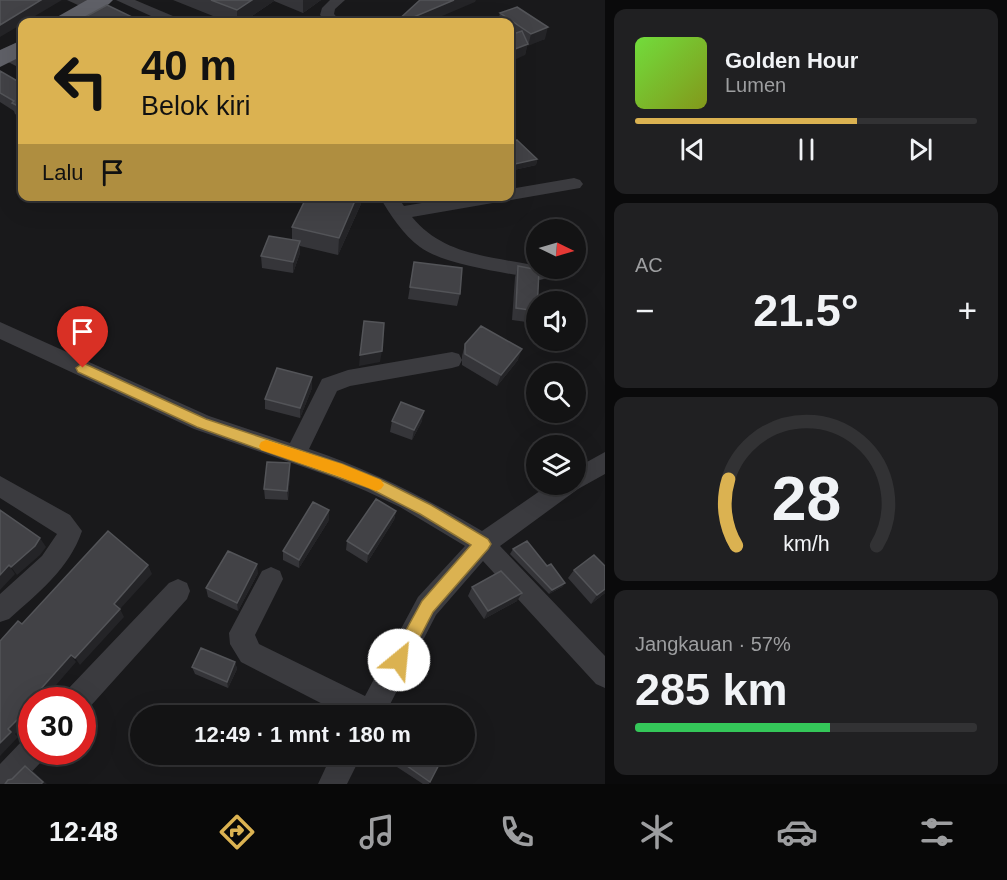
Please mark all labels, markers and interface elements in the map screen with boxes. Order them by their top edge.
icon: left [42,42,120,120]
text: 40 m [141,42,237,89]
text: Golden Hour [725,48,858,73]
text: Lumen [725,74,786,96]
text: Belok kiri [141,91,251,121]
icon: previous [676,133,709,166]
icon: pause [790,133,823,166]
icon: next [904,133,937,166]
icon: arrive [96,156,129,189]
text: Lalu [42,160,84,185]
north arrow [526,219,586,279]
map controls [526,219,586,495]
text: AC [635,254,663,276]
text: 21.5° [753,285,859,336]
button: sound [526,291,586,351]
text: − [635,292,654,329]
text: + [958,292,977,329]
pin [57,306,108,368]
icon: arrive [66,315,99,348]
button: search [526,363,586,423]
button: layers [526,435,586,495]
text: 28 [771,464,841,533]
text: km/h [783,532,829,556]
position arrow [367,628,431,692]
text: Jangkauan · 57% [635,633,791,655]
text: 285 km [635,664,788,715]
speed limit sign: 30 [18,687,96,765]
text: 12:49 · 1 mnt · 180 m [194,722,411,747]
icon: directions [216,811,258,853]
icon: music [356,811,398,853]
icon: phone [496,811,538,853]
icon: climate [636,811,678,853]
icon: car [776,811,818,853]
icon: filters [916,811,958,853]
text: 12:48 [49,817,118,847]

